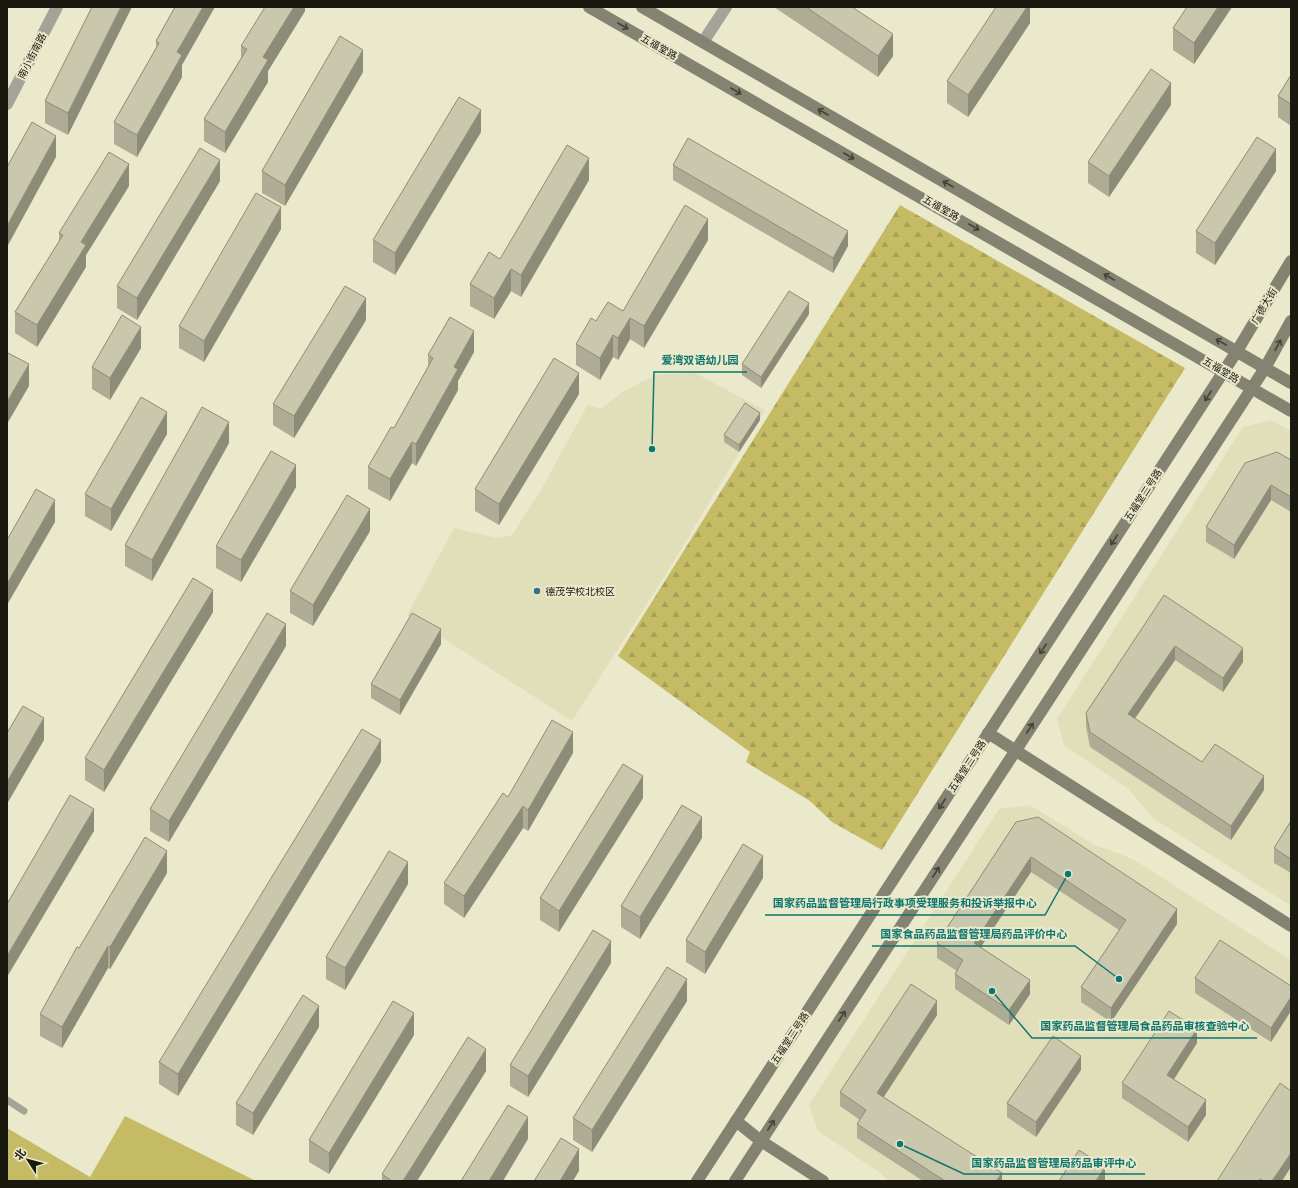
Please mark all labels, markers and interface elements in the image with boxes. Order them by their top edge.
one-way arrow [617,23,629,31]
street label: 南小街南路 [15,31,49,81]
street label: 五福堂路 [638,31,680,63]
one-way arrow [730,88,742,96]
one-way arrow [817,107,829,115]
one-way arrow [843,152,855,160]
one-way arrow [942,179,954,187]
street label: 五福堂路 [920,192,962,224]
one-way arrow [968,224,980,232]
one-way arrow [1103,272,1115,280]
street label: 广德大街 [1248,286,1280,326]
one-way arrow [1215,338,1227,346]
one-way arrow [1275,339,1282,351]
callout: 爱湾双语幼儿园 [654,349,747,372]
text: 爱湾双语幼儿园 [662,354,739,367]
street label: 五福堂路 [1201,354,1241,386]
one-way arrow [1204,390,1212,401]
street label: 五福堂二号路 [1121,466,1165,524]
one-way arrow [1110,534,1118,545]
place label: 德茂学校北校区 [545,585,615,598]
marker: 德茂学校北校区 [532,586,542,596]
one-way arrow [1039,643,1047,654]
one-way arrow [1026,723,1034,734]
street label: 五福堂二号路 [945,737,989,795]
one-way arrow [937,799,946,810]
one-way arrow [932,867,940,878]
callout: 国家药品监督管理局行政事项受理服务和投诉举报中心 [765,892,1045,915]
text: 国家药品监督管理局行政事项受理服务和投诉举报中心 [773,897,1037,910]
callout: 国家食品药品监督管理局药品评价中心 [872,923,1075,946]
text: 国家食品药品监督管理局药品评价中心 [881,928,1068,941]
street label: 五福堂二号路 [768,1009,812,1067]
one-way arrow [838,1011,846,1022]
callout: 国家药品监督管理局食品药品审核查验中心 [1032,1015,1257,1038]
text: 国家药品监督管理局食品药品审核查验中心 [1041,1020,1250,1033]
one-way arrow [767,1120,775,1131]
north arrow [8,1140,48,1180]
text: 北 [12,1146,29,1163]
callout: 国家药品监督管理局药品审评中心 [964,1151,1145,1174]
text: 国家药品监督管理局药品审评中心 [972,1157,1137,1170]

